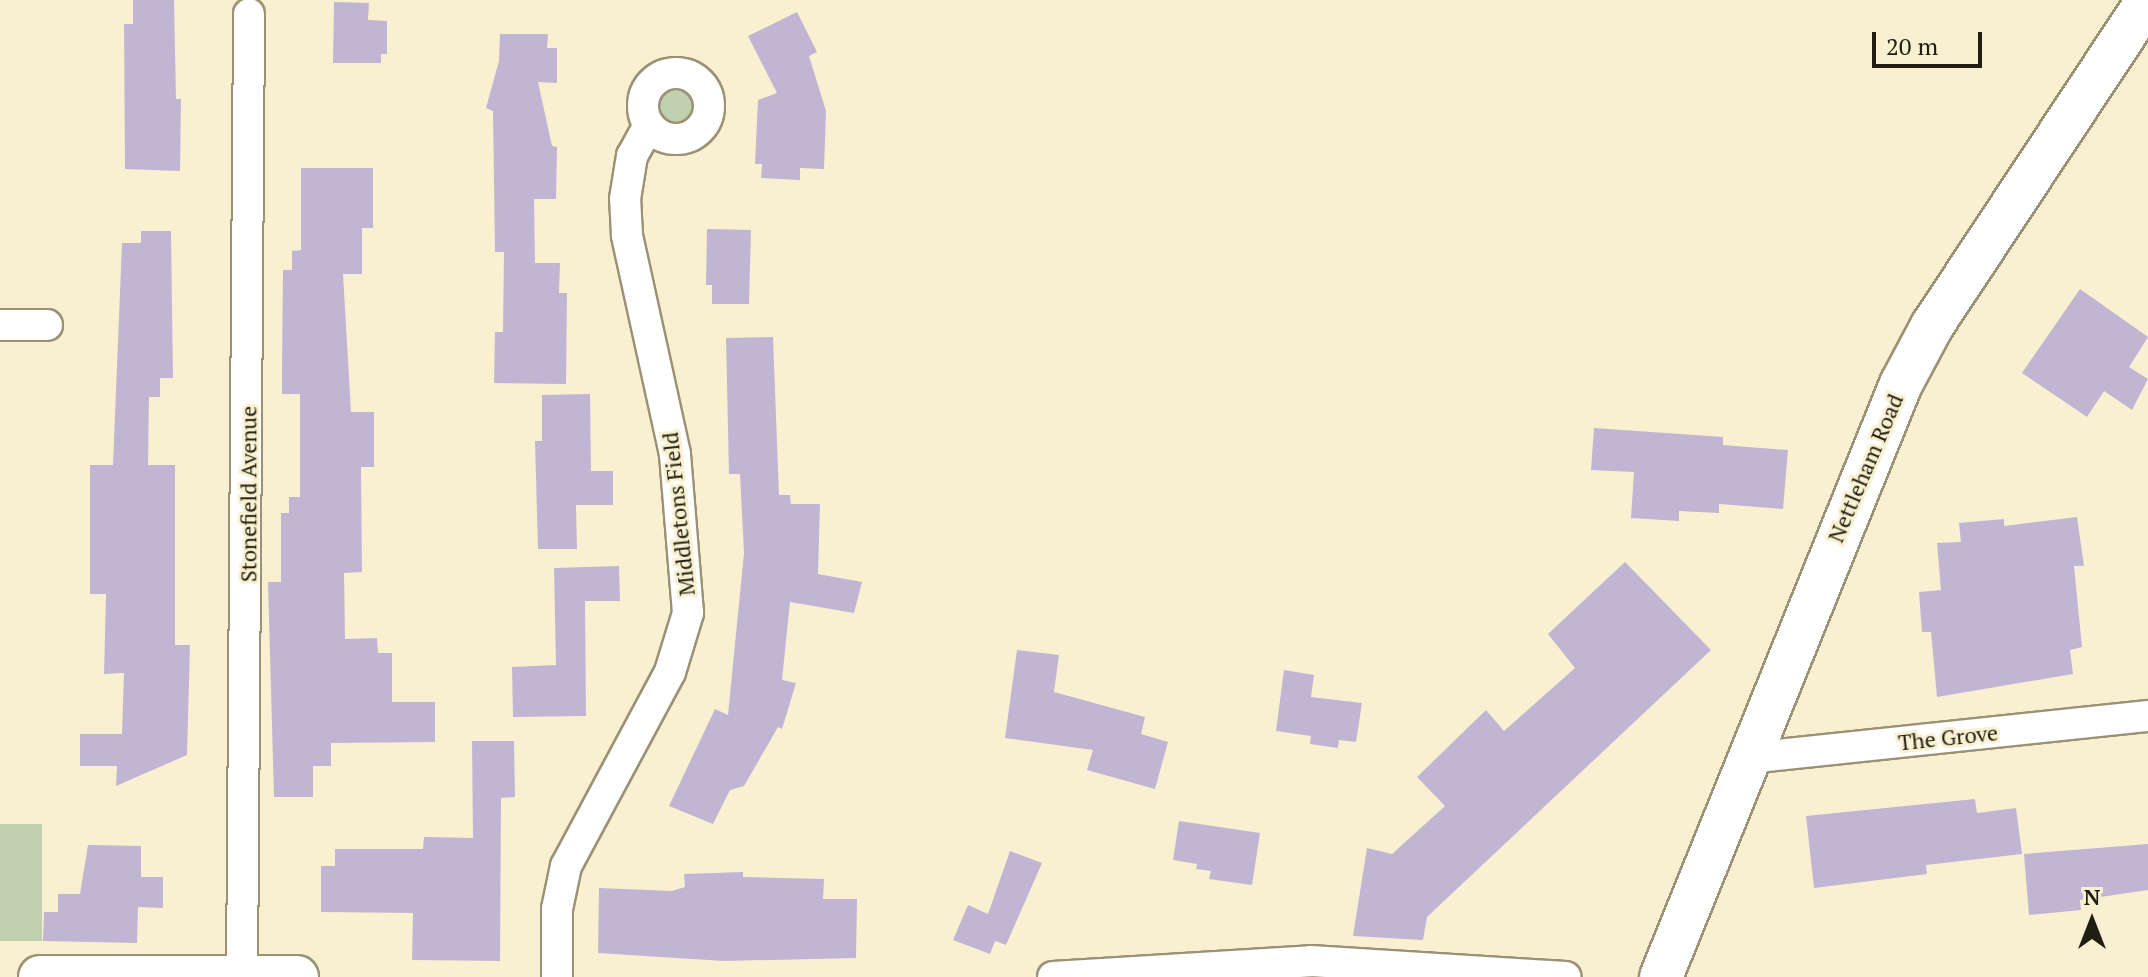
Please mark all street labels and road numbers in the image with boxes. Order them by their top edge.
street label: Nettleham Road [1822,390,1908,546]
street label: Stonefield Avenue [235,406,261,582]
street label: Middletons Field [656,431,700,597]
street label: The Grove [1897,719,1999,755]

